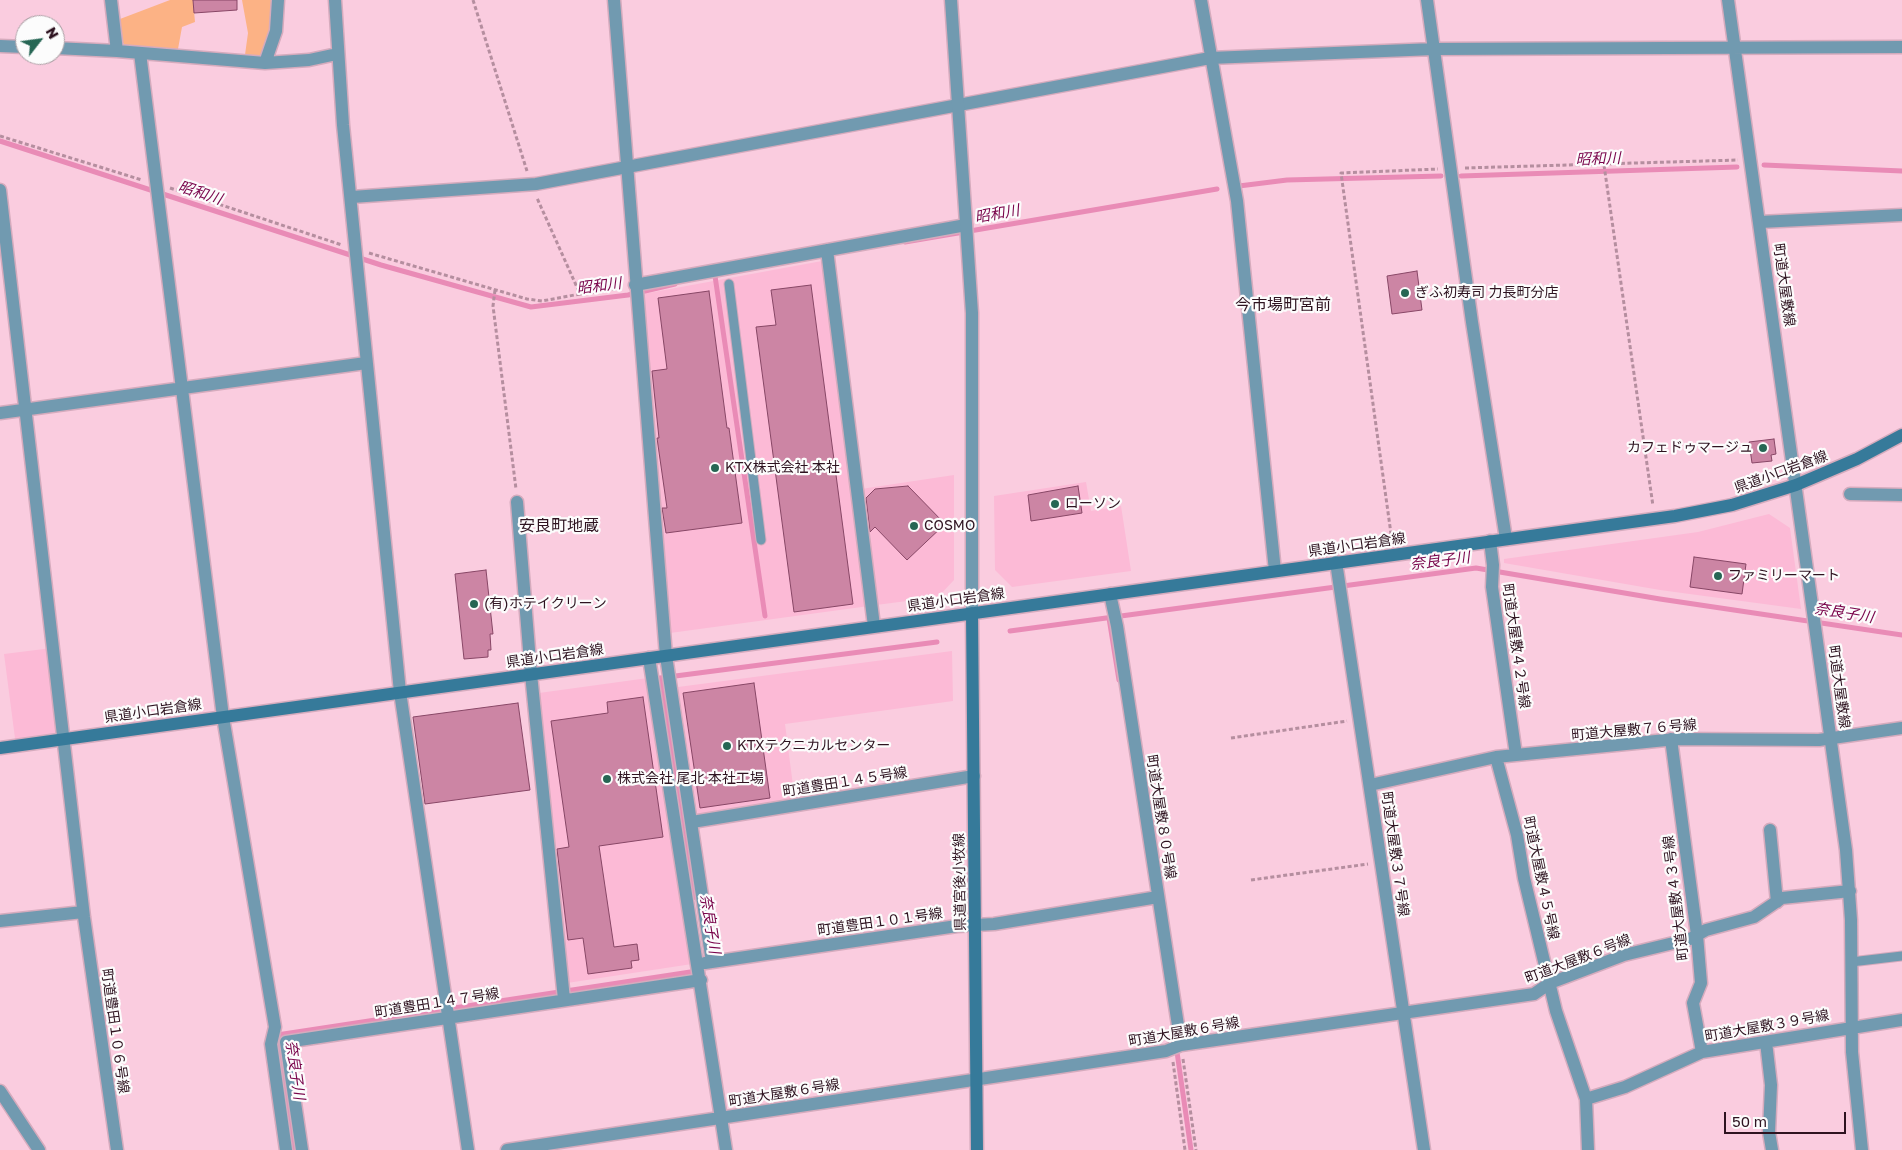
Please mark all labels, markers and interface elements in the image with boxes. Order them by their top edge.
north arrow [15,15,65,65]
text: N [43,24,63,42]
water label: 昭和川 [1575,149,1621,169]
water label: 昭和川 [176,177,224,209]
water label: 昭和川 [973,201,1021,227]
street label: 町道大屋敷線 [1770,242,1798,328]
water label: 昭和川 [576,274,622,298]
place label: ぎふ初寿司 力長町分店 [1415,285,1558,301]
marker: ぎふ初寿司 力長町分店 [1399,287,1411,299]
district label: 今市場町宮前 [1235,295,1331,315]
place label: カフェドゥマージュ [1627,440,1753,456]
marker: カフェドゥマージュ [1757,442,1769,454]
street label: 県道小口岩倉線 [1732,447,1830,497]
place label: KTX株式会社 本社 [725,460,840,476]
marker: KTX株式会社 本社 [709,462,721,474]
place label: ローソン [1065,496,1121,512]
marker: ローソン [1049,498,1061,510]
district label: 安良町地蔵 [519,516,599,536]
place label: COSMO [924,518,975,534]
marker: COSMO [908,520,920,532]
street label: 県道小口岩倉線 [1307,530,1407,560]
water label: 奈良子川 [1409,548,1471,574]
place label: ファミリーマート [1728,568,1840,584]
marker: ファミリーマート [1712,570,1724,582]
street label: 町道大屋敷４２号線 [1499,582,1533,710]
street label: 県道小口岩倉線 [906,585,1006,615]
place label: (有)ホテイクリーン [484,596,607,612]
marker: (有)ホテイクリーン [468,598,480,610]
water label: 奈良子川 [1813,599,1875,627]
street label: 県道小口岩倉線 [505,641,605,671]
street label: 町道大屋敷線 [1825,644,1853,730]
street label: 県道小口岩倉線 [103,696,203,726]
street label: 町道大屋敷７６号線 [1571,716,1697,744]
place label: KTXテクニカルセンター [737,738,891,754]
marker: KTXテクニカルセンター [721,740,733,752]
street label: 町道大屋敷８０号線 [1143,753,1179,881]
street label: 町道豊田１４５号線 [781,764,909,800]
place label: 株式会社 尾北 本社工場 [617,771,764,787]
marker: 株式会社 尾北 本社工場 [601,773,613,785]
street label: 町道大屋敷３７号線 [1378,790,1412,918]
street label: 町道大屋敷４５号線 [1520,815,1562,941]
street label: 県道宮後小牧線 [951,833,969,931]
street label: 町道大屋敷４３号線 [1660,834,1692,962]
water label: 奈良子川 [696,893,724,955]
street label: 町道豊田１０１号線 [816,905,944,939]
street label: 町道大屋敷６号線 [1523,931,1633,987]
street label: 町道豊田１０６号線 [98,967,132,1095]
street label: 町道豊田１４７号線 [373,985,501,1021]
street label: 町道大屋敷３９号線 [1703,1007,1831,1045]
street label: 町道大屋敷６号線 [1127,1014,1241,1050]
water label: 奈良子川 [282,1039,308,1101]
street label: 町道大屋敷６号線 [727,1076,841,1110]
scale bar [1727,1102,1850,1134]
text: 50 m [1732,1112,1767,1130]

